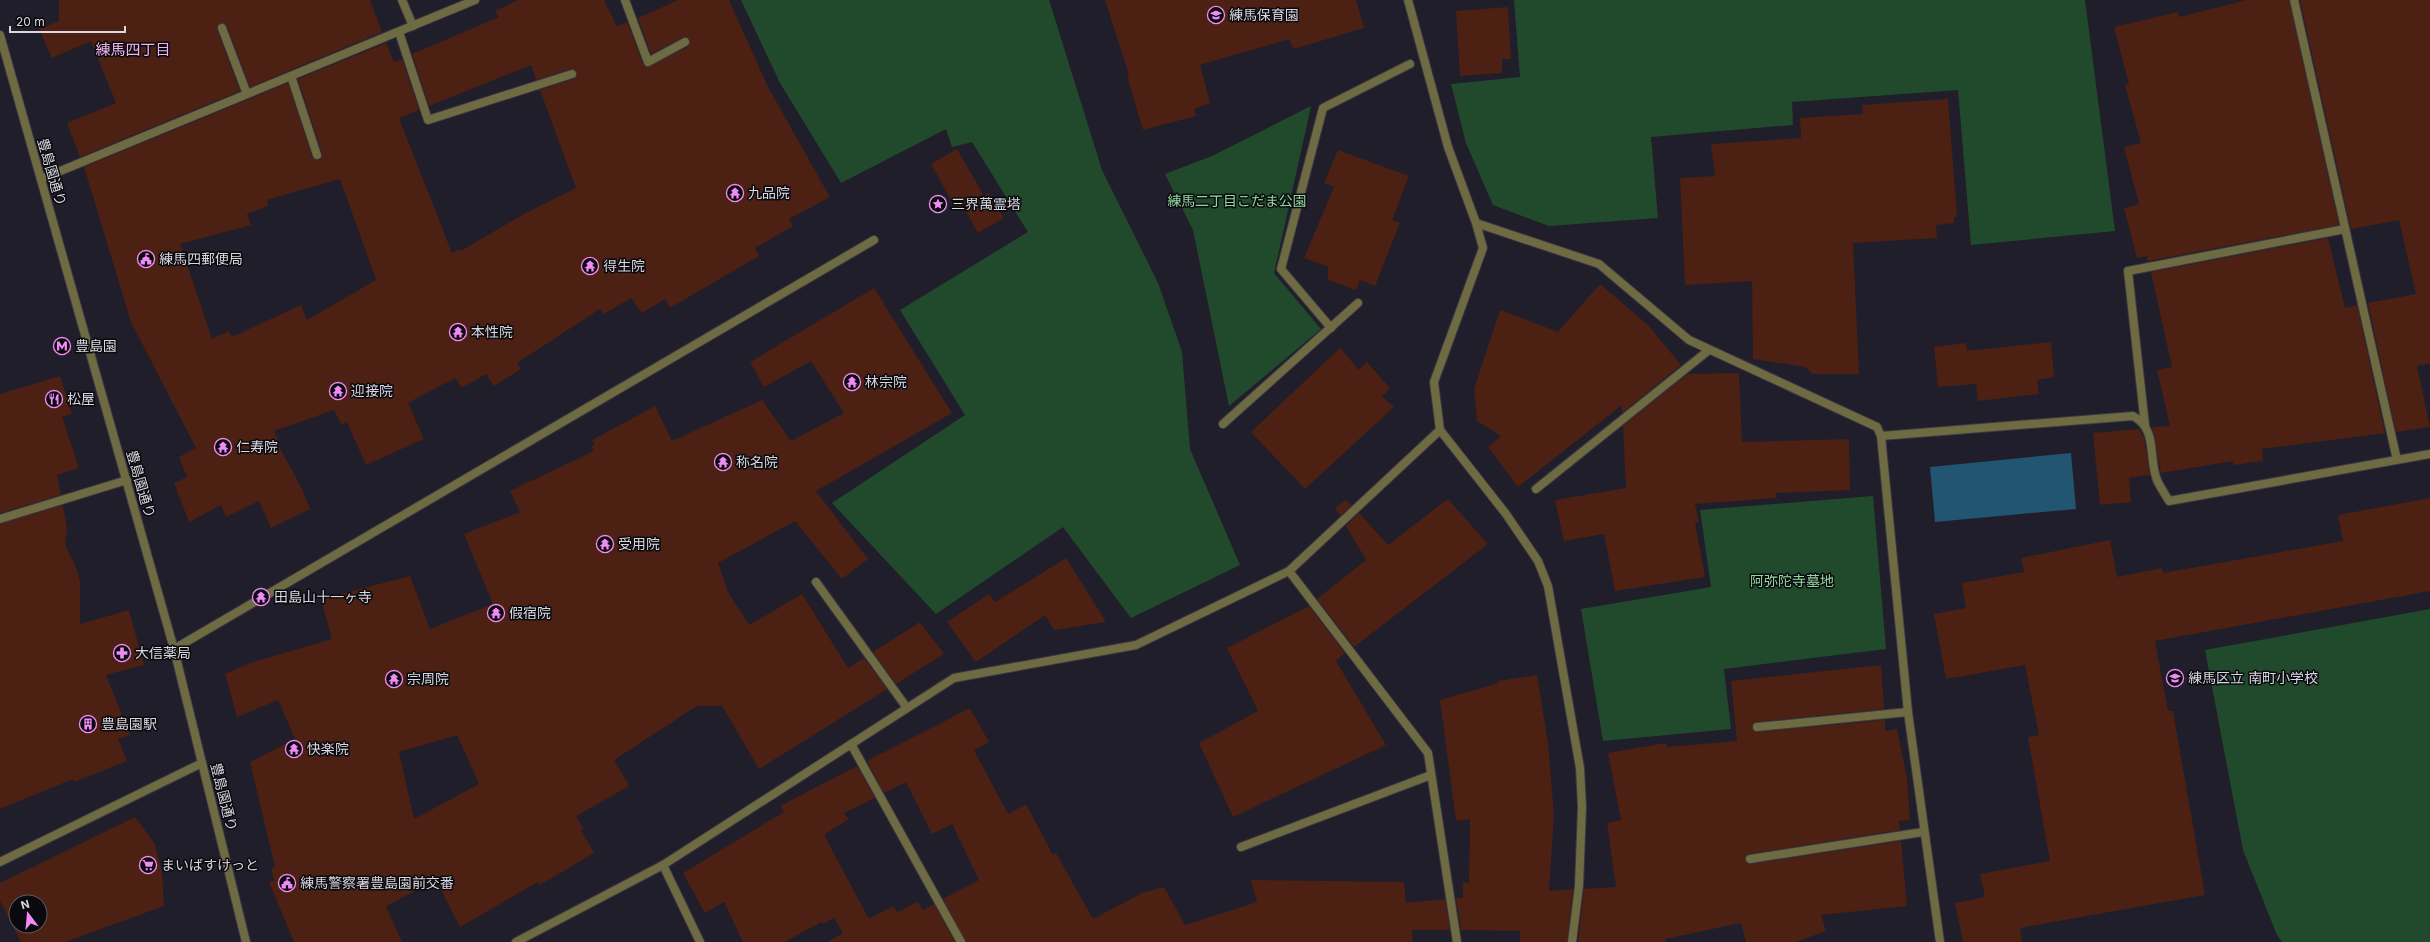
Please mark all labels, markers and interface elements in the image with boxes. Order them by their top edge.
school or university icon: 練馬保育園 [1206,5,1226,25]
place label: 練馬保育園 [1229,6,1299,23]
scale bar [10,8,125,34]
text: 20 m [16,14,45,29]
district label: 練馬四丁目 [95,40,171,59]
street label: 豊島園通り [35,136,70,208]
temple icon: 九品院 [725,183,745,203]
place label: 九品院 [748,184,790,201]
park label: 練馬二丁目こだま公園 [1167,192,1307,209]
place icon: 三界萬霊塔 [928,194,948,214]
place label: 三界萬霊塔 [951,195,1021,212]
public building icon: 練馬四郵便局 [136,249,156,269]
place label: 練馬四郵便局 [159,250,243,267]
temple icon: 得生院 [580,256,600,276]
place label: 得生院 [603,257,645,274]
temple icon: 本性院 [448,322,468,342]
place label: 本性院 [471,323,513,340]
metro station icon: 豊島園 [52,336,72,356]
place label: 豊島園 [75,337,117,354]
temple icon: 林宗院 [842,372,862,392]
place label: 林宗院 [865,373,907,390]
temple icon: 迎接院 [328,381,348,401]
place label: 迎接院 [351,382,393,399]
restaurant icon: 松屋 [44,389,64,409]
place label: 松屋 [67,390,95,407]
temple icon: 仁寿院 [213,437,233,457]
place label: 仁寿院 [236,438,278,455]
street label: 豊島園通り [124,448,159,520]
temple icon: 称名院 [713,452,733,472]
place label: 称名院 [736,453,778,470]
temple icon: 受用院 [595,534,615,554]
place label: 受用院 [618,535,660,552]
park label: 阿弥陀寺墓地 [1750,572,1834,589]
temple icon: 田島山十一ヶ寺 [251,587,271,607]
place label: 田島山十一ヶ寺 [274,588,372,605]
temple icon: 假宿院 [486,603,506,623]
place label: 假宿院 [509,604,551,621]
pharmacy icon: 大信薬局 [112,643,132,663]
place label: 大信薬局 [135,644,191,661]
school or university icon: 練馬区立 南町小学校 [2165,668,2185,688]
temple icon: 宗周院 [384,669,404,689]
place label: 練馬区立 南町小学校 [2188,669,2318,686]
place label: 宗周院 [407,670,449,687]
building icon: 豊島園駅 [78,714,98,734]
place label: 豊島園駅 [101,715,157,732]
temple icon: 快楽院 [284,739,304,759]
place label: 快楽院 [307,740,349,757]
street label: 豊島園通り [208,761,241,833]
supermarket icon: まいばすけっと [138,855,158,875]
place label: まいばすけっと [161,856,259,873]
public building icon: 練馬警察署豊島園前交番 [277,873,297,893]
place label: 練馬警察署豊島園前交番 [300,874,454,891]
north arrow [8,894,48,934]
text: N [19,897,31,912]

